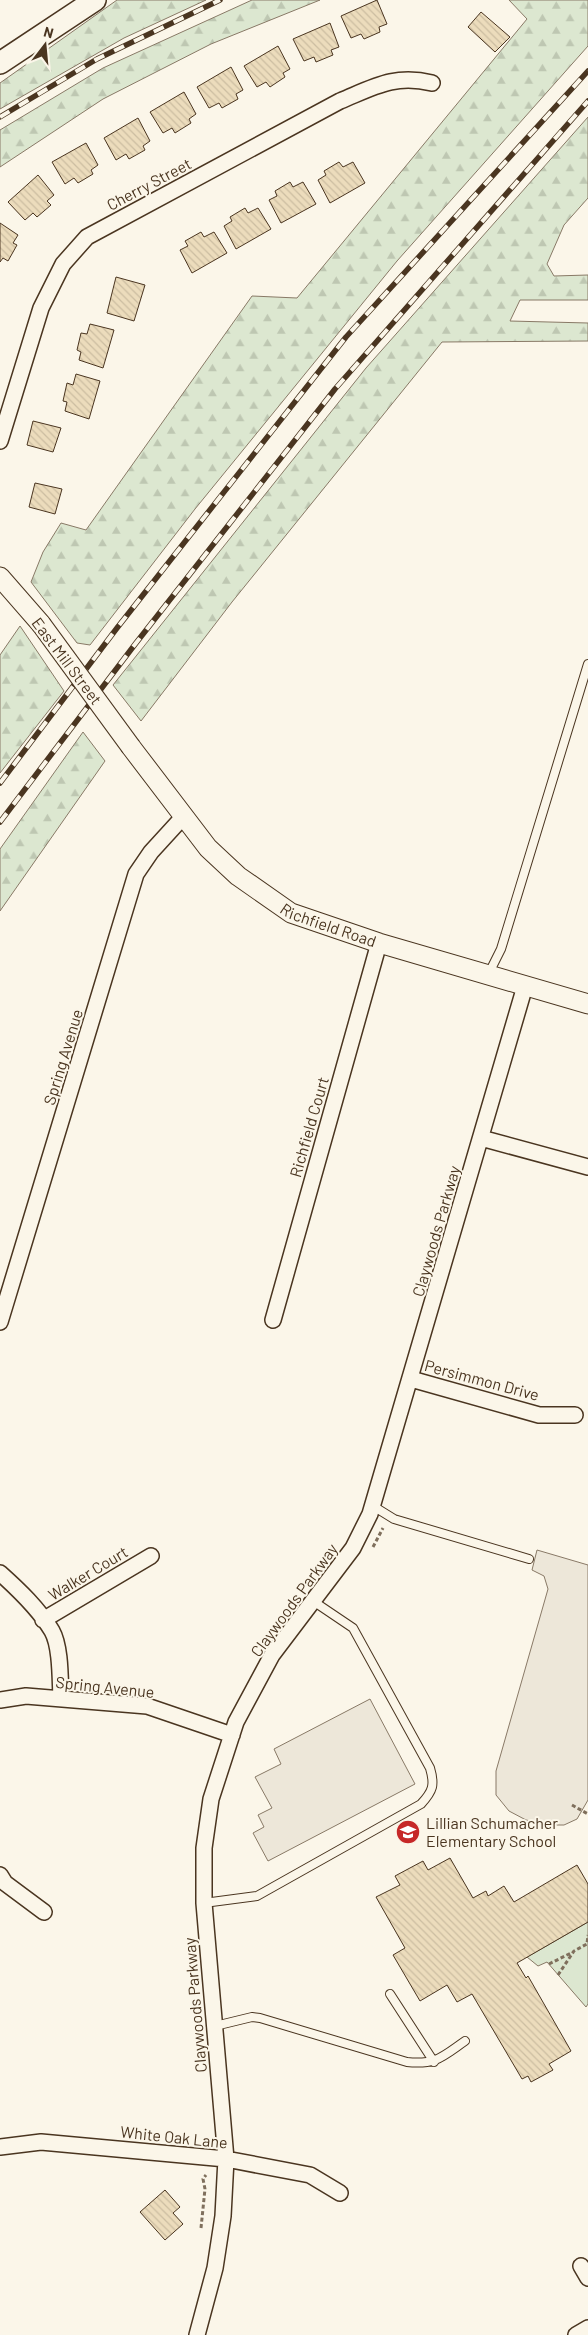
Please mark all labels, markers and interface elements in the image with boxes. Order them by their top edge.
north arrow [20,20,70,70]
text: N [42,23,56,41]
street label: Cherry Street [103,153,194,214]
street label: East Mill Street [28,613,106,708]
street label: Richfield Road [277,899,379,950]
street label: Spring Avenue [39,1007,86,1107]
street label: Richfield Court [285,1074,332,1179]
street label: Claywoods Parkway [408,1163,463,1299]
street label: Persimmon Drive [423,1355,541,1404]
street label: Claywoods Parkway [246,1539,341,1660]
street label: Walker Court [45,1541,131,1604]
street label: Spring Avenue [55,1672,155,1701]
place label: Lillian Schumacher Elementary School [426,1813,558,1850]
school or university icon: Lillian Schumacher Elementary School [395,1819,421,1845]
street label: Claywoods Parkway [179,1936,210,2073]
street label: White Oak Lane [120,2121,229,2152]

